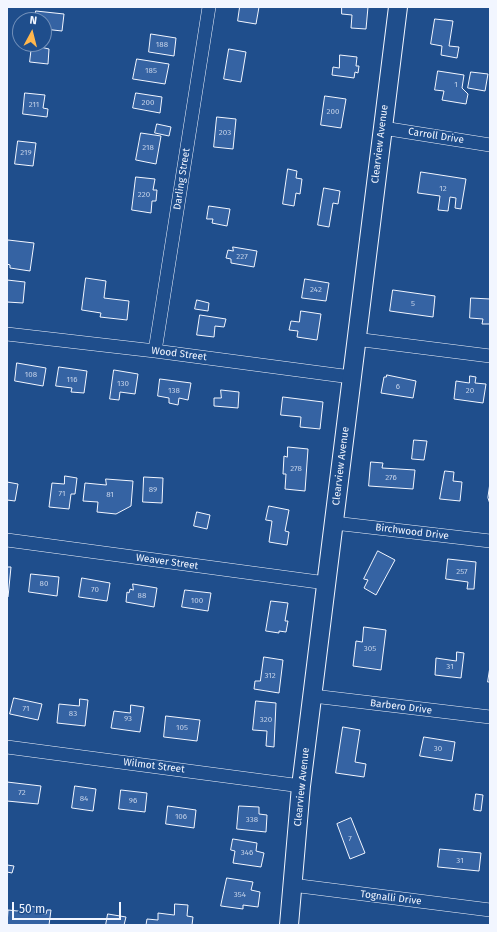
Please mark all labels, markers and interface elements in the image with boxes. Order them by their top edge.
north arrow [12,12,52,52]
text: N [29,14,38,27]
house number: 188 [156,40,168,50]
house number: 185 [145,66,157,76]
house number: 1 [454,80,458,90]
house number: 200 [142,98,154,108]
house number: 211 [29,100,39,110]
street label: Clearview Avenue [369,104,391,184]
house number: 200 [327,107,339,117]
street label: Carroll Drive [407,126,465,146]
house number: 203 [219,128,231,138]
house number: 218 [142,143,154,153]
street label: Darling Street [171,147,193,211]
house number: 219 [20,148,32,158]
house number: 12 [439,184,447,194]
house number: 220 [138,190,150,200]
house number: 227 [236,252,248,262]
house number: 242 [310,285,322,295]
house number: 5 [411,299,415,309]
street label: Wood Street [151,345,207,363]
house number: 108 [25,370,37,380]
house number: 116 [66,375,78,385]
house number: 130 [117,379,129,389]
house number: 6 [396,382,400,392]
house number: 138 [168,386,180,396]
house number: 20 [466,386,474,396]
street label: Clearview Avenue [330,426,352,506]
house number: 278 [290,464,302,474]
house number: 276 [385,473,397,483]
house number: 89 [149,485,157,495]
house number: 71 [59,489,65,499]
house number: 81 [106,490,114,500]
street label: Birchwood Drive [375,522,449,542]
street label: Weaver Street [135,552,199,572]
house number: 257 [456,567,468,577]
house number: 80 [40,579,48,589]
house number: 70 [91,585,99,595]
house number: 88 [138,591,146,601]
house number: 100 [191,596,203,606]
house number: 305 [364,644,376,654]
house number: 31 [446,662,454,672]
house number: 312 [264,671,276,681]
street label: Barbero Drive [369,697,433,717]
house number: 71 [23,704,29,714]
house number: 83 [69,709,77,719]
house number: 93 [124,714,132,724]
house number: 320 [260,715,272,725]
house number: 105 [176,723,188,733]
house number: 30 [434,744,442,754]
street label: Clearview Avenue [292,747,312,827]
street label: Wilmot Street [123,756,185,776]
house number: 72 [18,788,26,798]
house number: 84 [80,794,88,804]
house number: 96 [129,796,137,806]
house number: 106 [175,812,187,822]
house number: 338 [246,815,258,825]
house number: 7 [348,834,352,844]
house number: 346 [241,848,253,858]
house number: 31 [456,856,464,866]
street label: Tognalli Drive [360,888,422,908]
house number: 354 [234,890,246,900]
scale bar [14,894,123,920]
text: 50 m [19,902,45,916]

